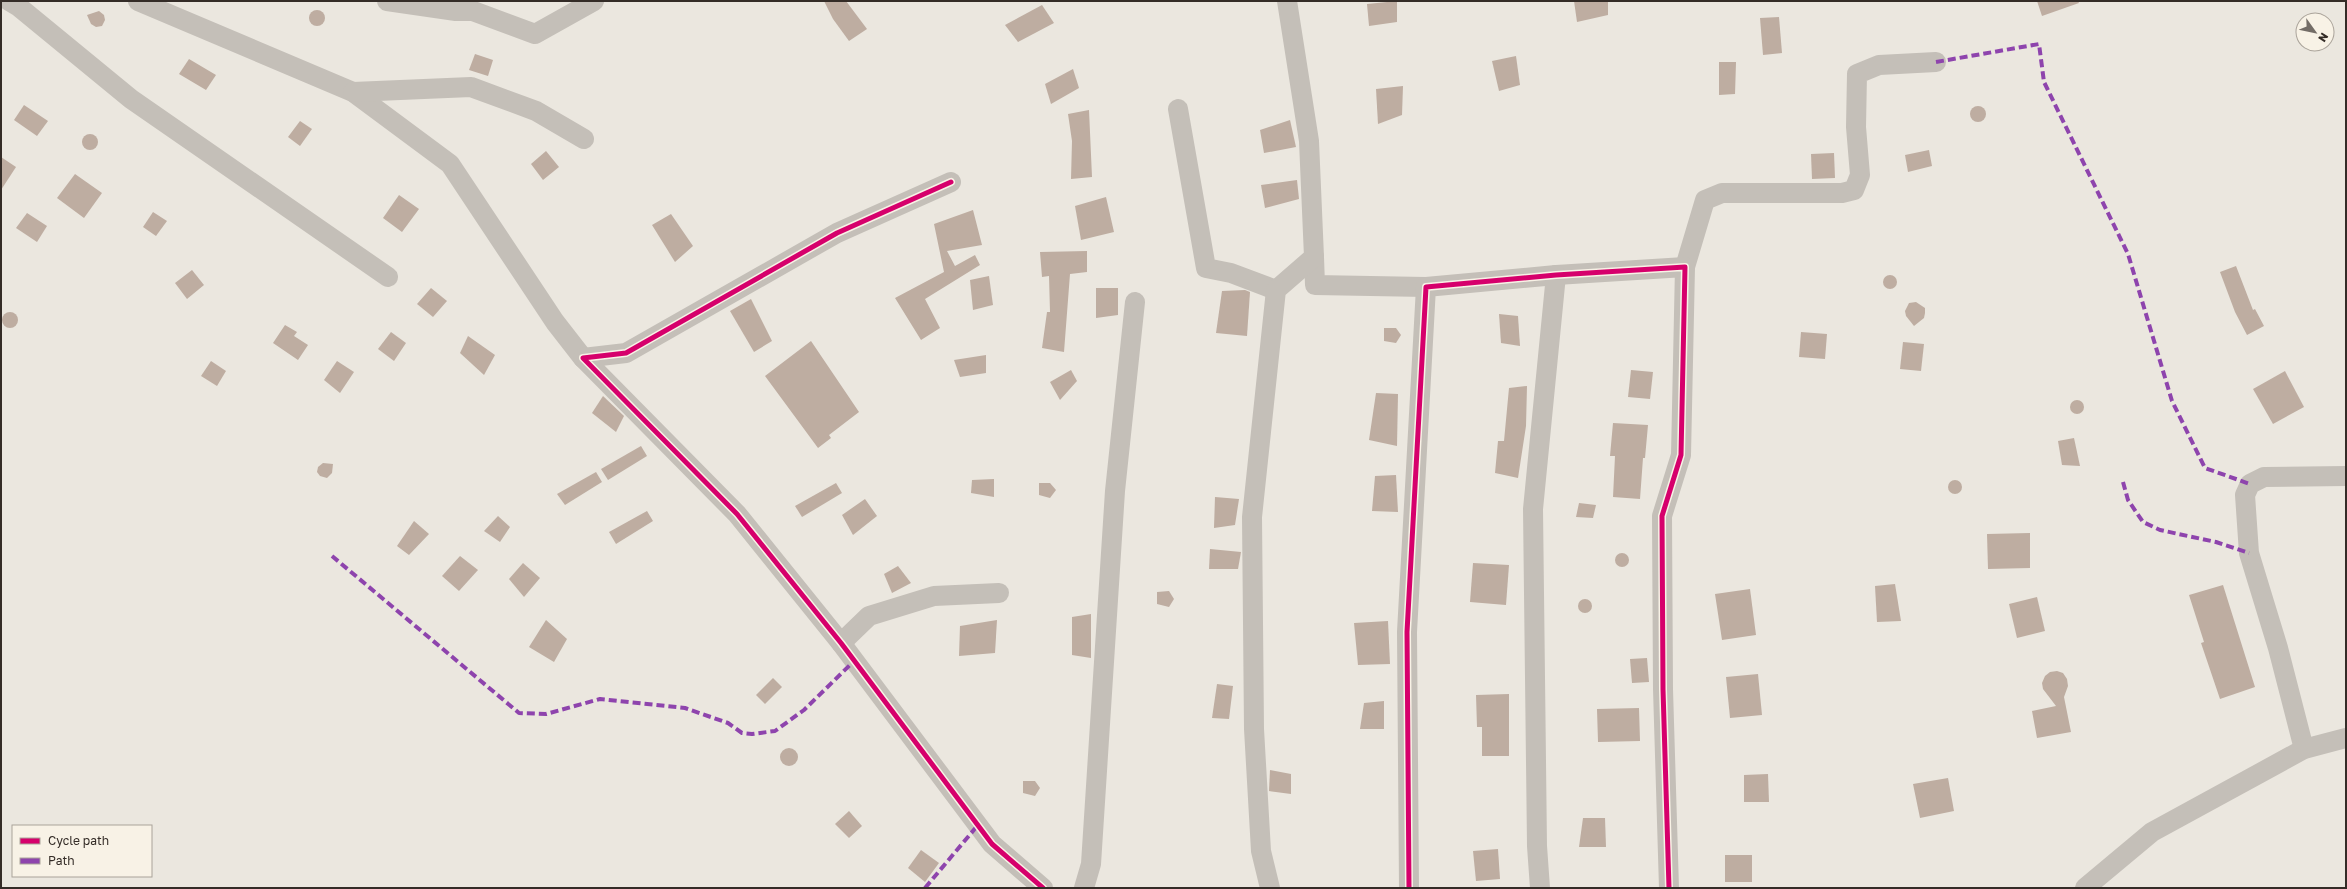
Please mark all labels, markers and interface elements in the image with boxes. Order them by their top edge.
north arrow [2295,12,2335,52]
text: N [2316,31,2332,45]
legend [12,825,152,877]
text: Cycle path [48,833,109,848]
text: Path [48,853,75,868]

